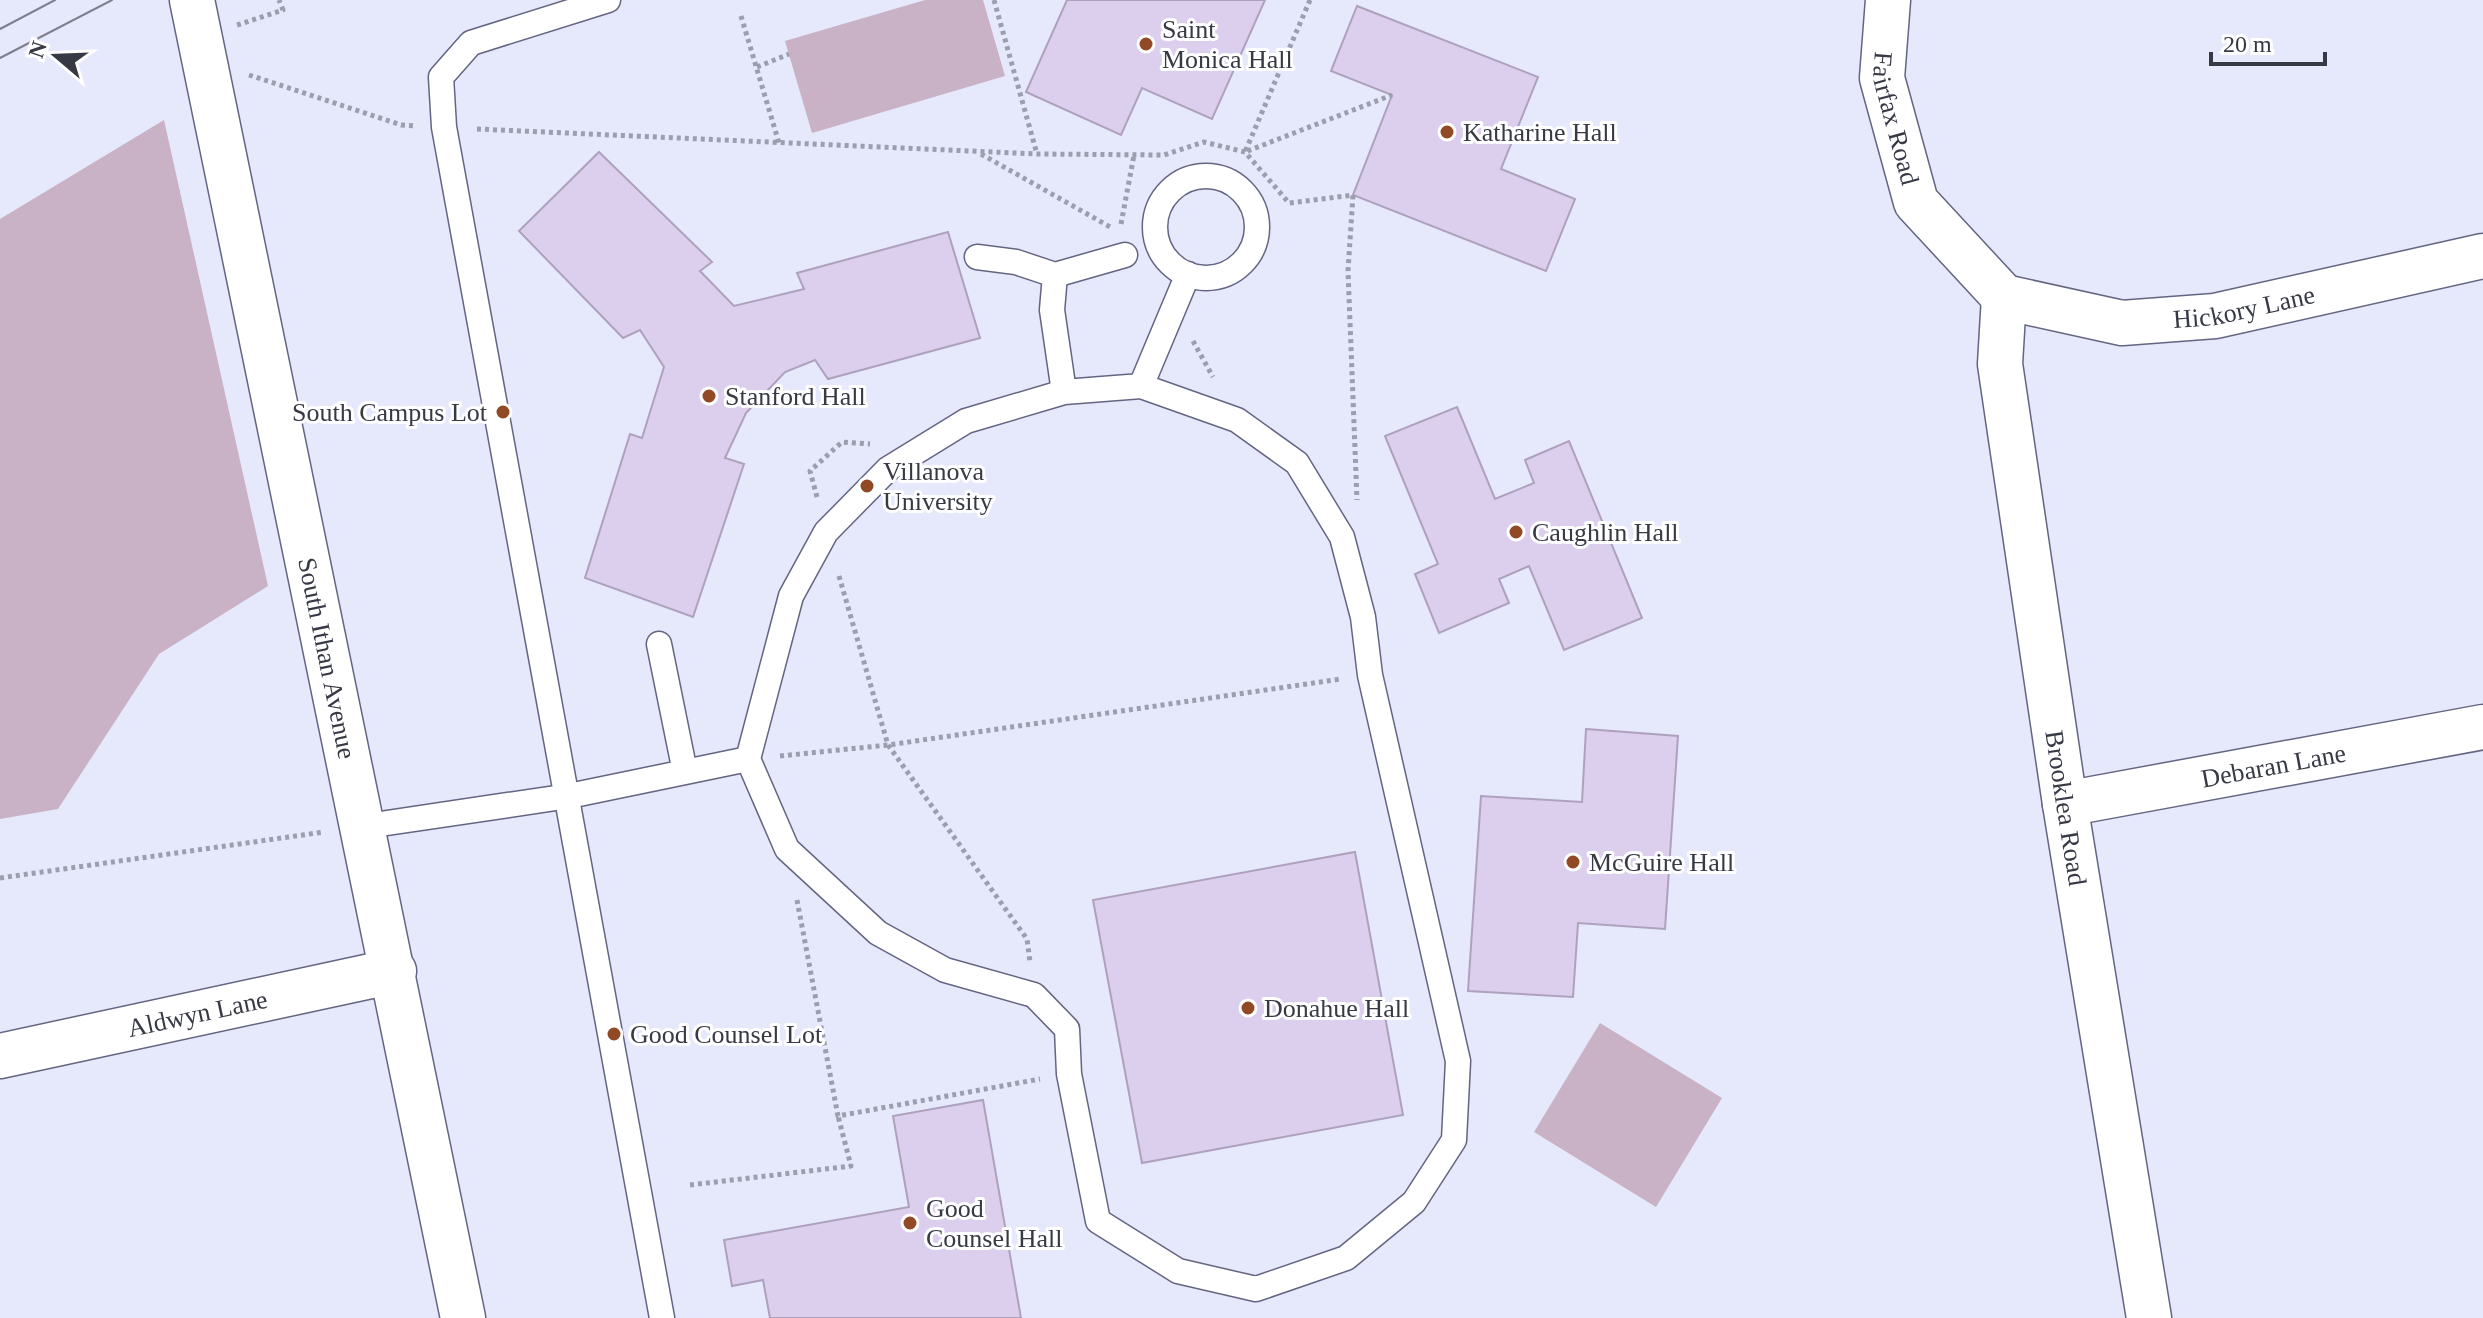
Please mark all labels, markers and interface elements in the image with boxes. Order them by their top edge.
place label: Saint Monica Hall [1162,15,1293,74]
north arrow [16,16,96,96]
scale bar [2211,16,2325,66]
text: 20 m [2223,31,2272,57]
marker: Saint Monica Hall [1137,35,1155,53]
text: N [23,38,52,61]
street label: Fairfax Road [1867,50,1925,188]
place label: Katharine Hall [1463,118,1617,147]
marker: Katharine Hall [1438,123,1456,141]
street label: Hickory Lane [2172,280,2318,334]
place label: Stanford Hall [725,382,866,411]
marker: Stanford Hall [700,387,718,405]
place label: South Campus Lot [292,398,488,427]
marker: South Campus Lot [494,403,512,421]
place label: Villanova University [883,457,993,516]
marker: Villanova University [858,477,876,495]
place label: Caughlin Hall [1532,518,1679,547]
marker: Caughlin Hall [1507,523,1525,541]
street label: South Ithan Avenue [292,555,362,761]
street label: Brooklea Road [2039,728,2092,888]
street label: Debaran Lane [2199,739,2348,794]
place label: McGuire Hall [1589,848,1734,877]
marker: McGuire Hall [1564,853,1582,871]
street label: Aldwyn Lane [125,985,270,1043]
place label: Donahue Hall [1264,994,1409,1023]
marker: Donahue Hall [1239,999,1257,1017]
place label: Good Counsel Lot [630,1020,823,1049]
marker: Good Counsel Lot [605,1025,623,1043]
place label: Good Counsel Hall [926,1194,1063,1253]
marker: Good Counsel Hall [901,1214,919,1232]

